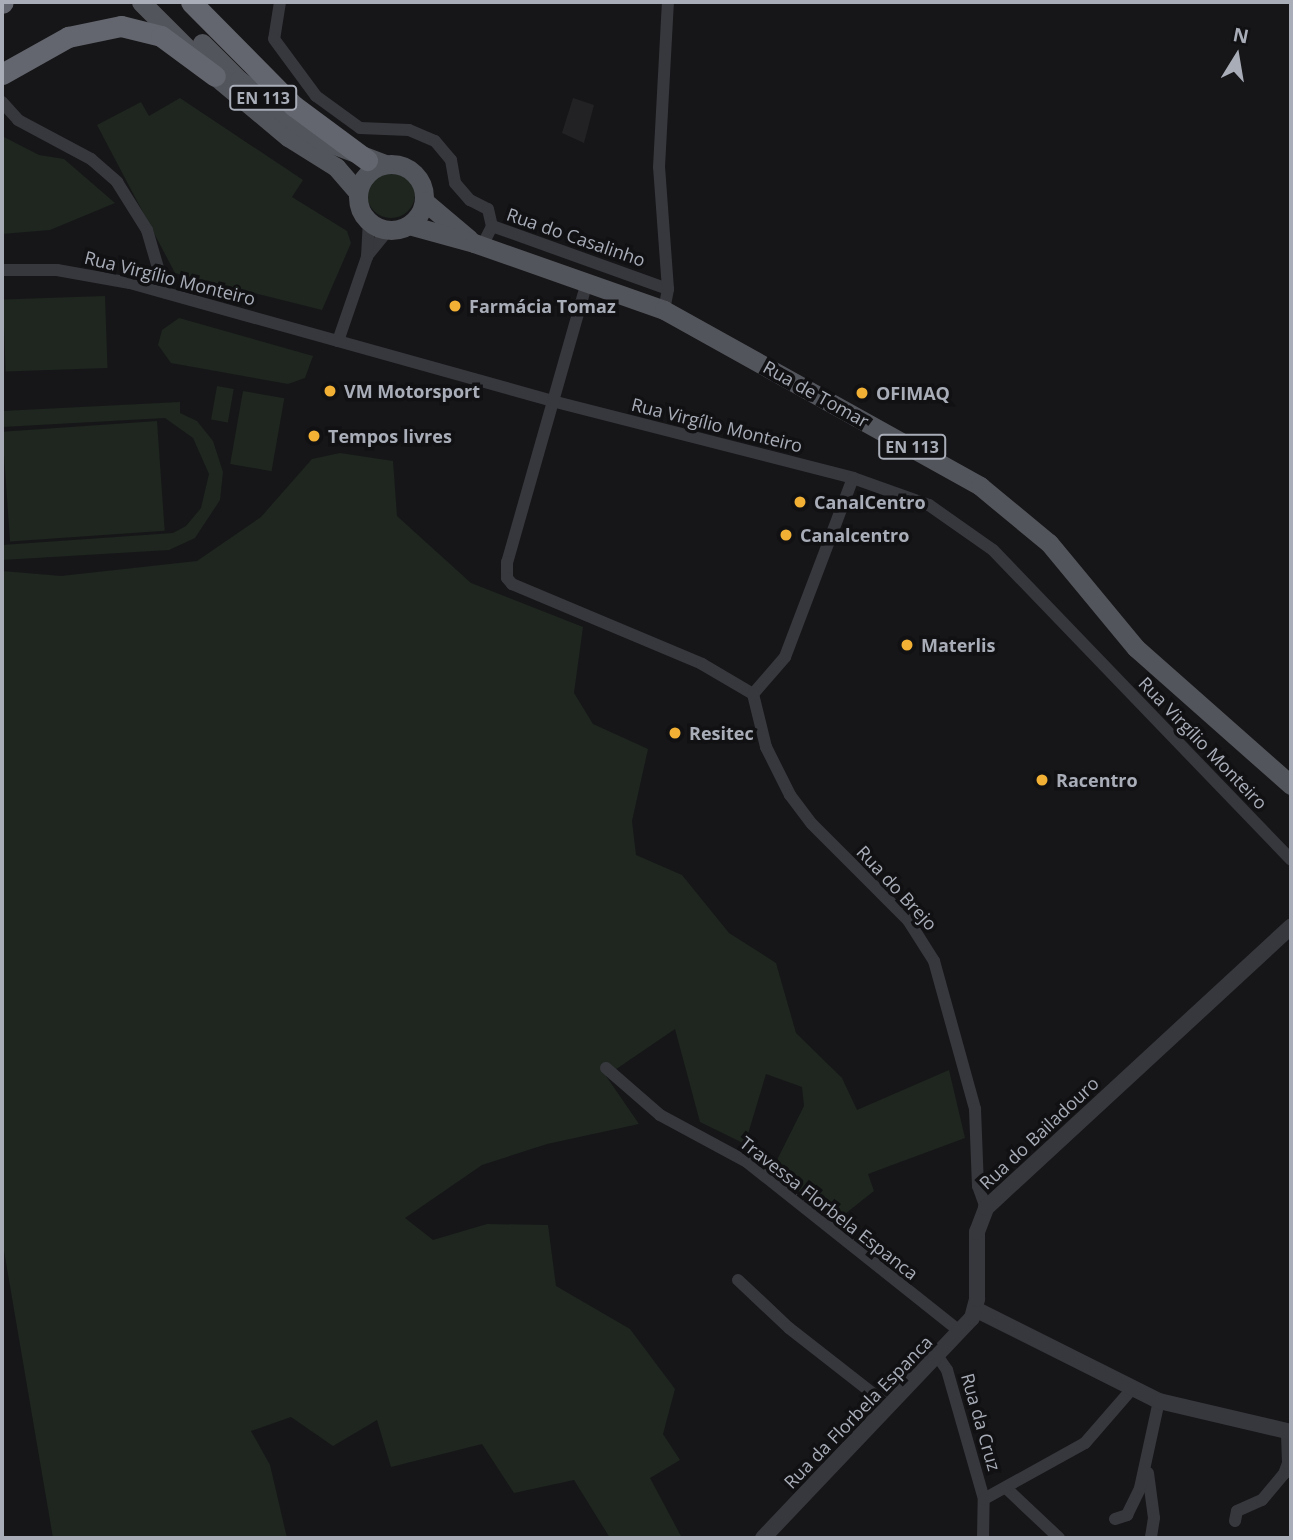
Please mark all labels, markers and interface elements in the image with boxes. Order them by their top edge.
north arrow [1202,21,1272,91]
text: N [1231,21,1251,50]
road number: EN 113 [228,86,298,110]
street label: Rua do Casalinho [504,203,648,271]
street label: Rua Virgílio Monteiro [82,246,258,310]
place label: Farmácia Tomaz [469,295,616,317]
marker: Farmácia Tomaz [447,298,463,314]
street label: Rua de Tomar [759,356,873,432]
place label: VM Motorsport [344,380,480,402]
place label: OFIMAQ [876,382,950,404]
marker: VM Motorsport [322,383,338,399]
marker: OFIMAQ [854,385,870,401]
street label: Rua Virgílio Monteiro [629,393,805,457]
place label: Tempos livres [328,425,452,447]
marker: Tempos livres [306,428,322,444]
road number: EN 113 [877,434,947,460]
place label: CanalCentro [814,491,926,513]
marker: CanalCentro [792,494,808,510]
place label: Canalcentro [800,524,909,546]
marker: Canalcentro [778,527,794,543]
place label: Materlis [921,634,995,656]
marker: Materlis [899,637,915,653]
street label: Rua Virgílio Monteiro [1134,672,1272,814]
place label: Resitec [689,722,754,744]
marker: Resitec [667,725,683,741]
place label: Racentro [1056,769,1138,791]
marker: Racentro [1034,772,1050,788]
street label: Rua do Brejo [852,841,942,935]
street label: Rua do Bailadouro [975,1072,1103,1194]
street label: Travessa Florbela Espanca [736,1132,922,1284]
street label: Rua da Florbela Espanca [779,1331,937,1493]
street label: Rua da Cruz [957,1371,1005,1473]

